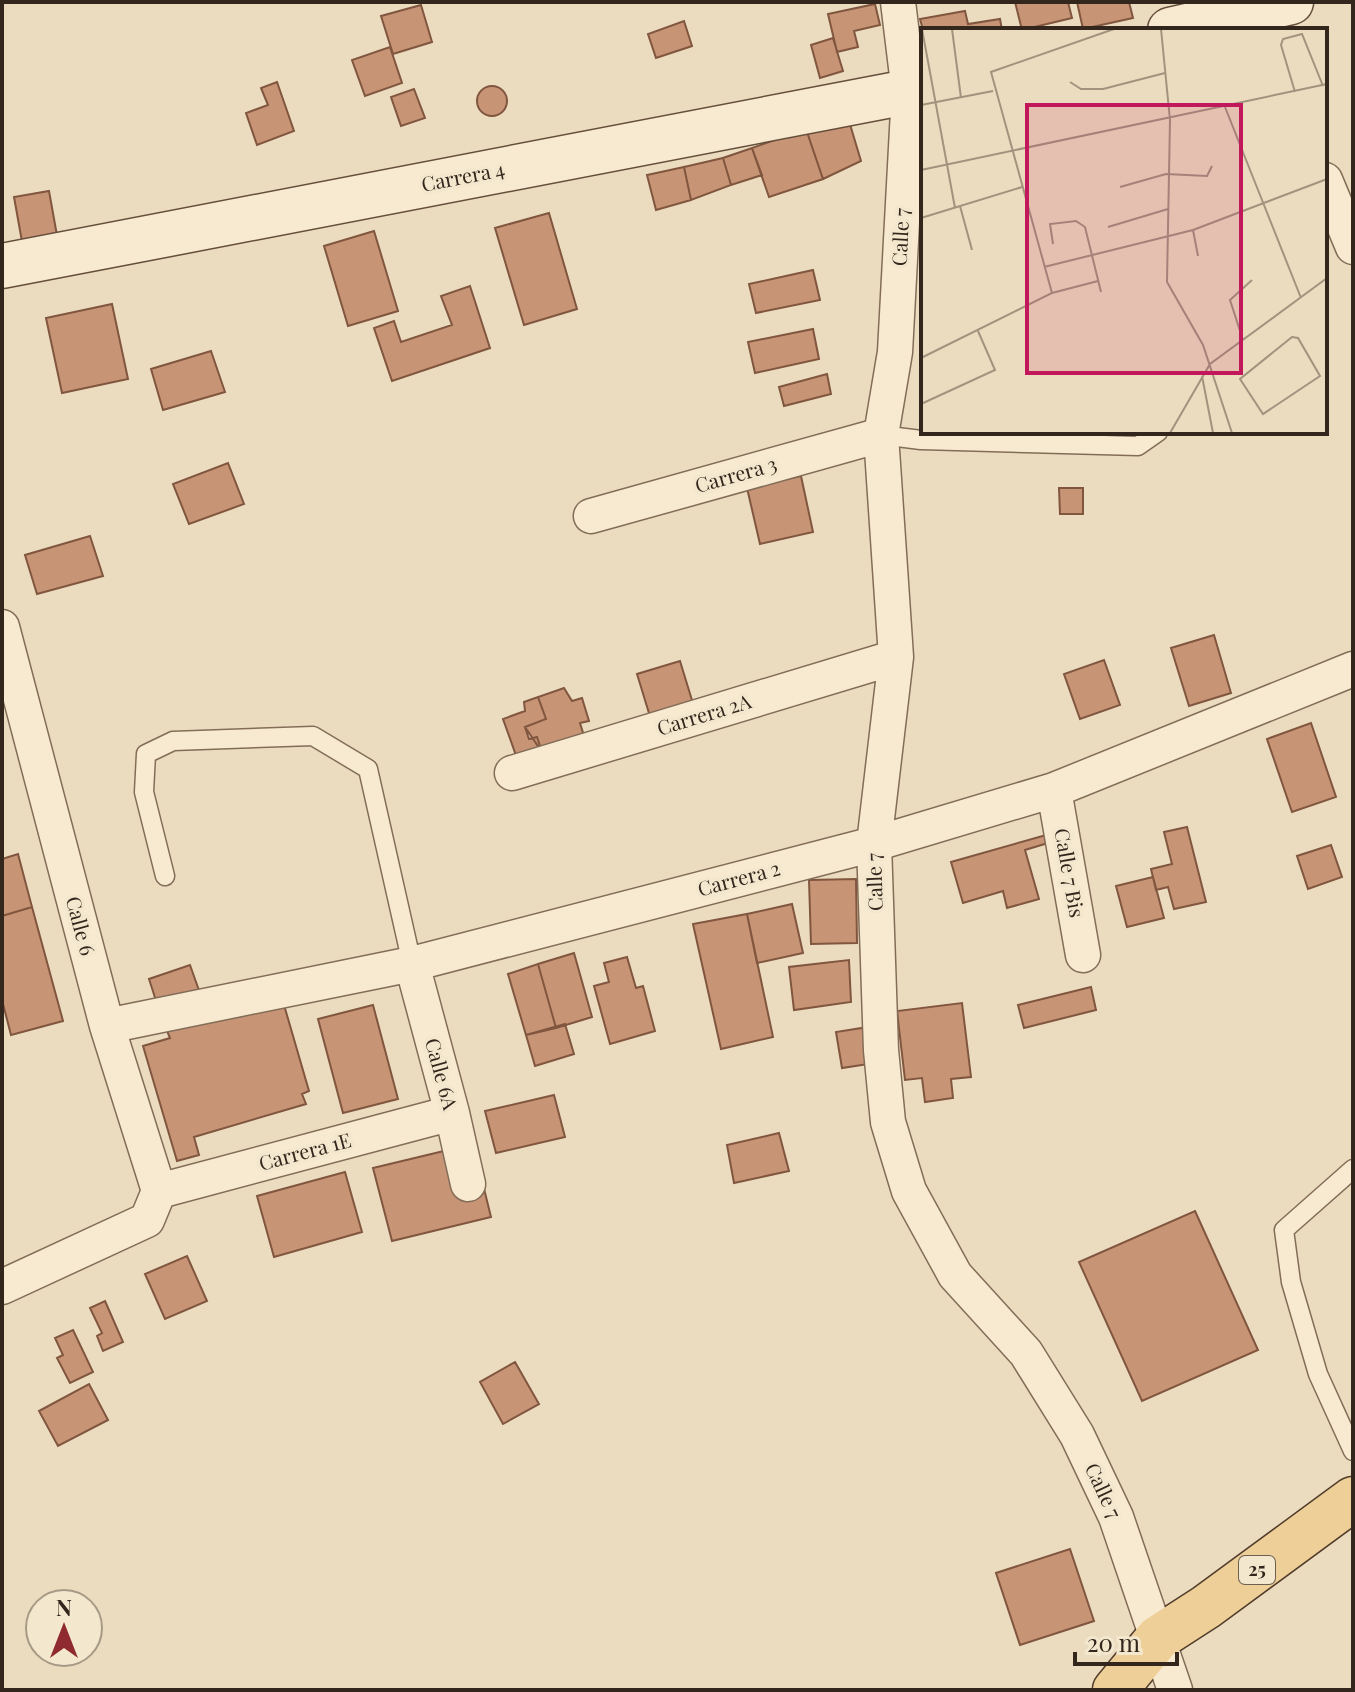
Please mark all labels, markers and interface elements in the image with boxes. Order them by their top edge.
inset map [921,28,1327,434]
street label: Carrera 4 [419,154,507,197]
street label: Calle 7 [884,207,915,267]
street label: Carrera 3 [692,449,780,498]
street label: Carrera 2A [653,686,754,741]
street label: Calle 7 Bis [1049,826,1092,919]
street label: Calle 7 [859,853,888,912]
street label: Carrera 2 [694,854,783,902]
street label: Calle 6 [61,893,102,958]
street label: Calle 6A [420,1035,465,1113]
street label: Carrera 1E [256,1125,354,1176]
street label: Calle 7 [1080,1458,1129,1522]
road number: 25 [1239,1556,1275,1584]
north arrow [24,1588,104,1668]
text: N [56,1592,72,1622]
scale bar [1075,1616,1177,1666]
text: 20 m [1087,1626,1140,1658]

